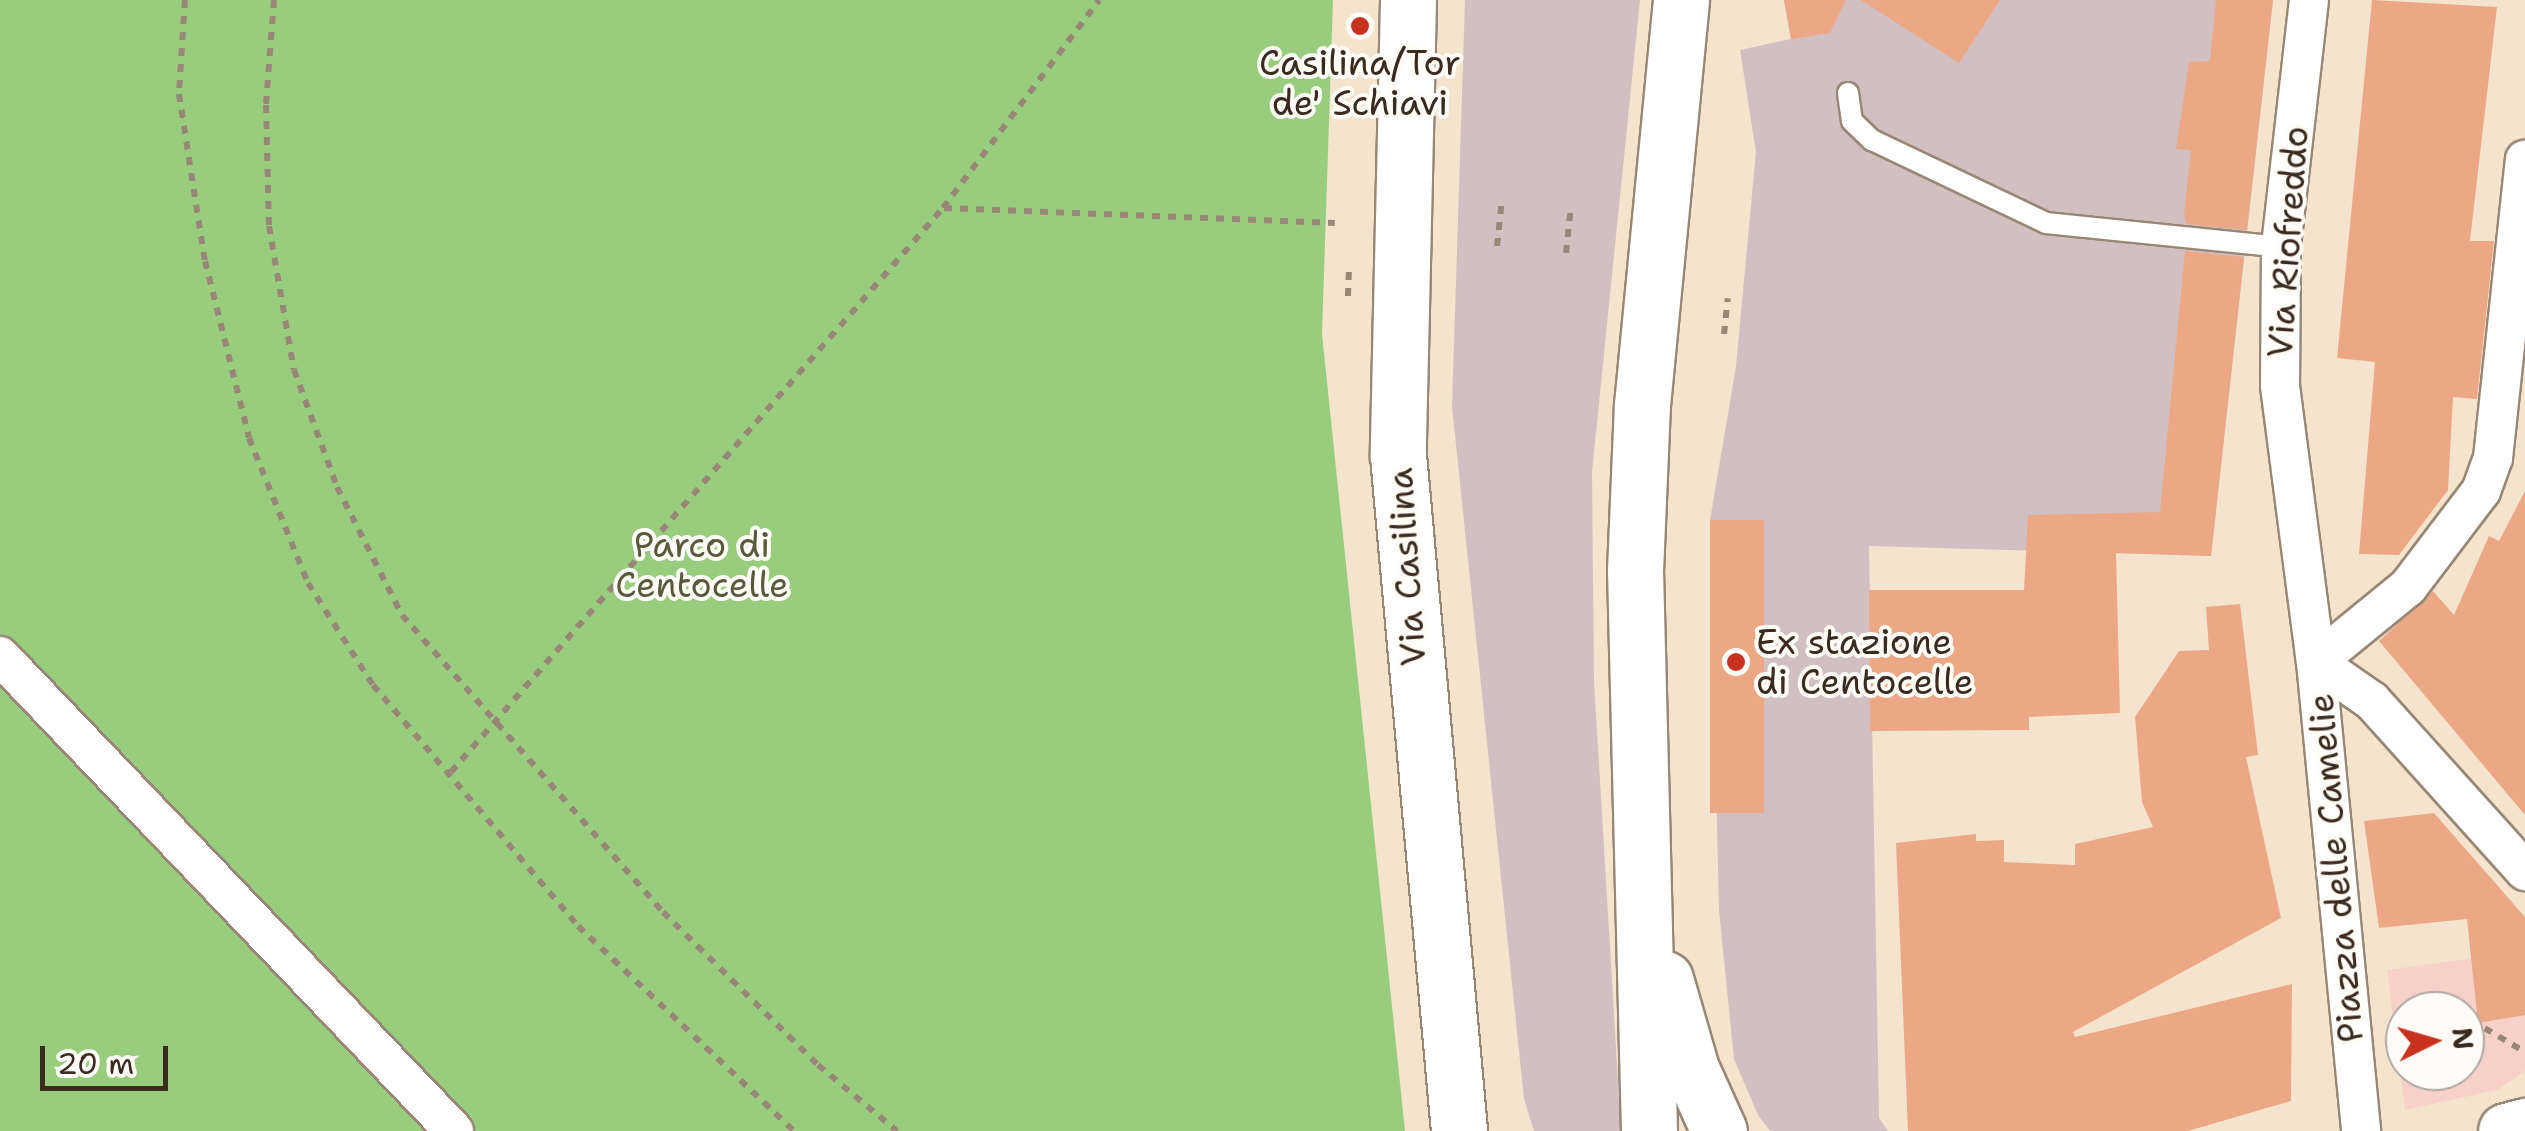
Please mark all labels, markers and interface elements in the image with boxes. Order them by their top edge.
marker: Casilina/Tor de' Schiavi [1349,15,1371,37]
place label: Casilina/Tor de' Schiavi [1259,42,1461,124]
street label: Via Riofreddo [2259,125,2317,359]
street label: Via Casilina [1379,467,1435,667]
park label: Parco di Centocelle [615,524,789,606]
place label: Ex stazione di Centocelle [1756,621,1974,703]
marker: Ex stazione di Centocelle [1725,651,1747,673]
street label: Piazza delle Camelie [2300,692,2372,1044]
north arrow [2385,991,2485,1091]
scale bar [45,1026,172,1088]
text: N [2443,1026,2483,1051]
text: 20 m [57,1043,134,1084]

